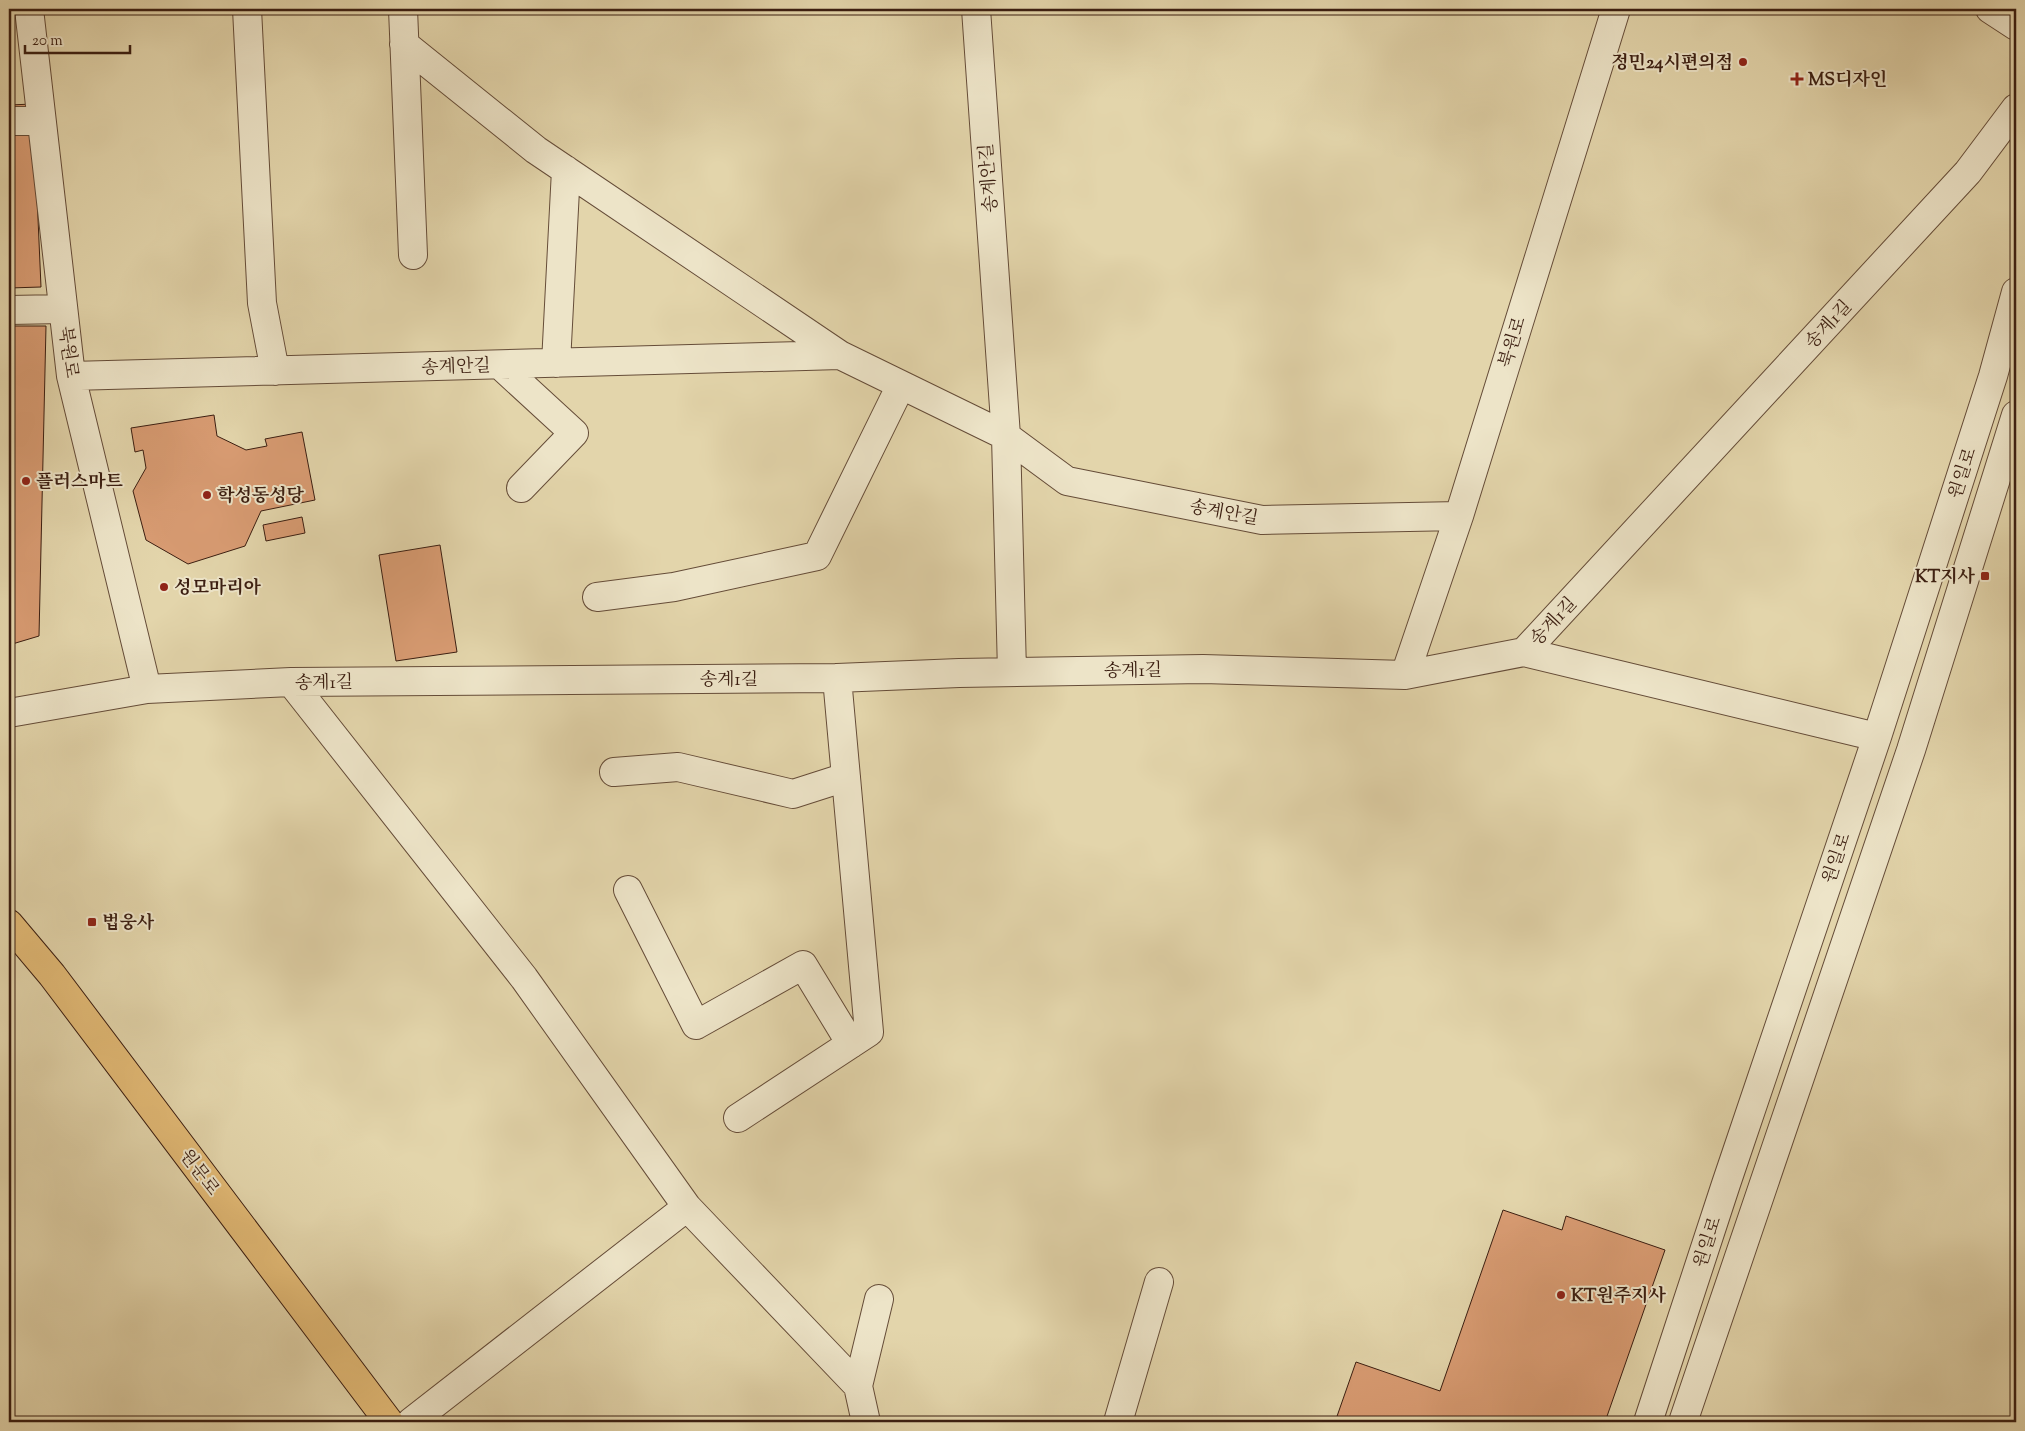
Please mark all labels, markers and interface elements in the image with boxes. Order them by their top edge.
scale bar [25,22,130,54]
text: 20 m [32,31,63,52]
place label: 정민24시편의점 [1611,51,1733,77]
marker: 정민24시편의점 [1737,56,1749,68]
place label: MS디자인 [1808,68,1887,94]
marker: MS디자인 [1790,72,1804,86]
street label: 송계안길 [975,142,1005,213]
street label: 송계1길 [1800,295,1859,356]
street label: 북원로 [1494,314,1534,371]
street label: 북원로 [51,325,84,380]
street label: 송계안길 [421,354,491,382]
street label: 원일로 [1943,445,1984,502]
place label: 플러스마트 [36,470,124,496]
marker: 플러스마트 [20,475,32,487]
place label: 학성동성당 [217,484,305,510]
marker: 학성동성당 [201,489,213,501]
street label: 송계안길 [1187,495,1260,533]
place label: KT지사 [1915,565,1976,591]
marker: KT지사 [1979,570,1991,582]
place label: 성모마리아 [174,576,262,602]
marker: 성모마리아 [158,581,170,593]
street label: 송계1길 [1525,592,1584,653]
street label: 송계1길 [1104,658,1162,686]
street label: 송계1길 [700,668,758,694]
street label: 송계1길 [295,670,353,698]
street label: 원일로 [1817,830,1859,888]
place label: 법웅사 [102,911,155,937]
marker: 법웅사 [86,916,98,928]
street label: 원문로 [172,1145,224,1202]
street label: 원일로 [1688,1214,1729,1271]
place label: KT원주지사 [1571,1284,1666,1310]
marker: KT원주지사 [1555,1289,1567,1301]

